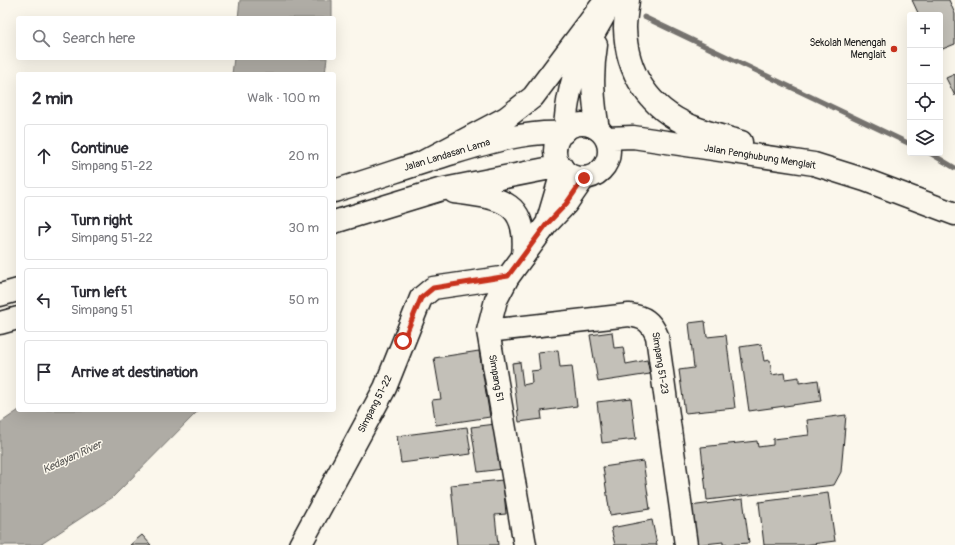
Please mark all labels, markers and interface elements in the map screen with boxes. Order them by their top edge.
map controls [907,12,943,156]
button: + [907,12,943,48]
search box [16,16,336,60]
icon: search [30,27,52,49]
text: Search here [62,29,135,48]
place label: Sekolah Menengah Menglait [809,37,887,61]
marker: Sekolah Menengah Menglait [889,44,899,54]
button: − [907,48,943,84]
button: locate [907,84,943,120]
text: 2 min [32,88,73,109]
text: Walk · 100 m [247,90,320,106]
button: layers [907,120,943,156]
street label: Jalan Landasan Lama [402,136,492,174]
text: Continue [71,139,129,158]
street label: Jalan Penghubung Menglait [703,142,818,172]
icon: ahead [33,145,55,167]
text: 20 m [288,148,319,164]
text: Simpang 51-22 [71,158,153,174]
route end [575,169,593,187]
text: Turn right [71,211,132,230]
icon: right [33,217,55,239]
text: 30 m [289,220,319,236]
text: Simpang 51-22 [71,230,153,246]
text: Turn left [71,283,127,302]
icon: left [33,289,55,311]
text: 50 m [289,292,319,308]
text: Simpang 51 [71,302,133,318]
street label: Simpang 51-23 [649,331,671,395]
route start [394,332,412,350]
street label: Simpang 51 [486,354,506,403]
icon: arrive [33,361,55,383]
text: Arrive at destination [71,363,198,382]
street label: Simpang 51-22 [355,373,395,435]
water label: Kedayan River [40,437,105,476]

